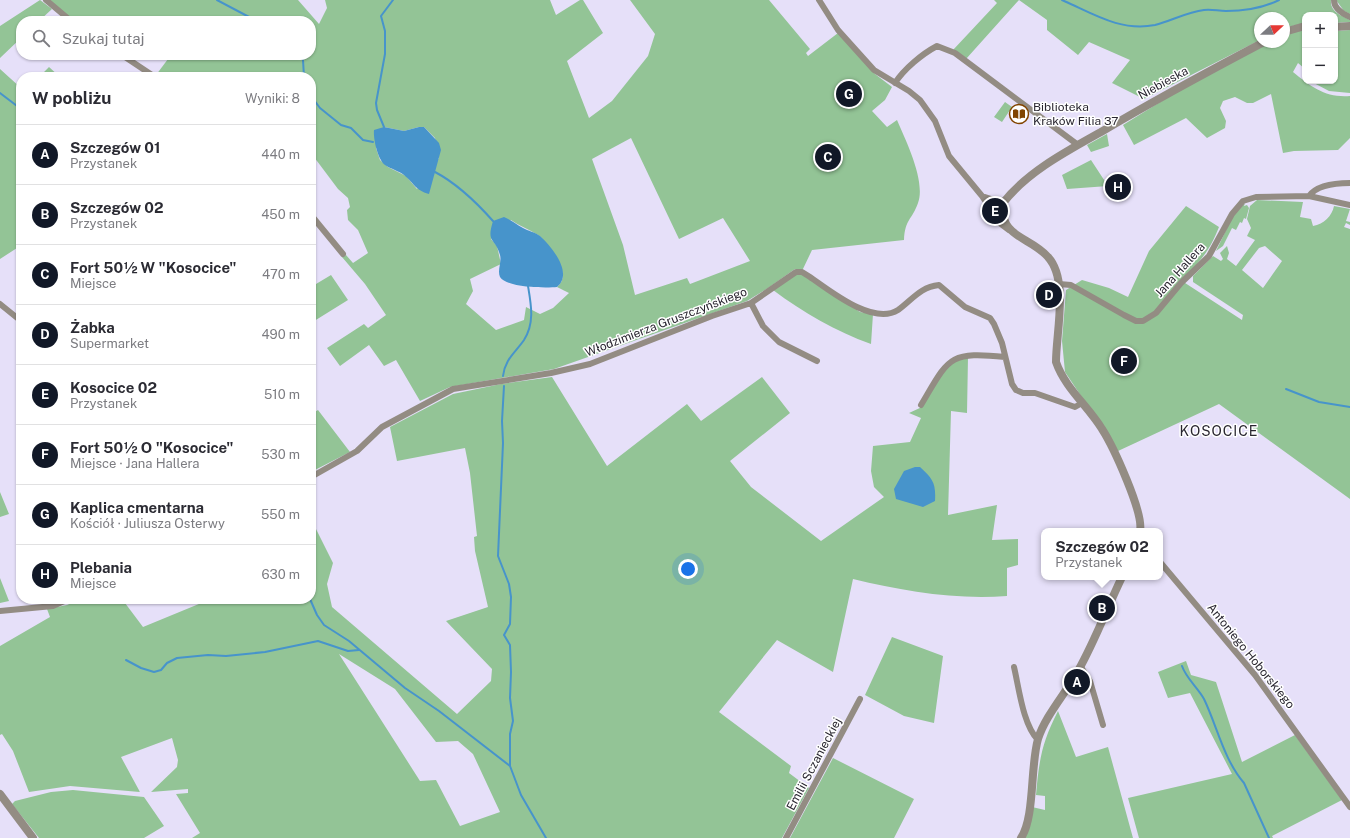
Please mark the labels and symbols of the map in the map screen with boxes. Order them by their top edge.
north arrow [1254,12,1290,48]
street label: Niebieska [1136,64,1190,102]
pin: G [836,79,862,109]
place label: Biblioteka Kraków Filia 37 [1033,100,1119,128]
library icon: Biblioteka Kraków Filia 37 [1008,103,1030,125]
pin: C [815,142,841,172]
pin: H [1105,172,1131,202]
pin: E [982,196,1008,226]
street label: Jana Hallera [1152,240,1208,300]
pin: D [1036,280,1062,310]
street label: Włodzimierza Gruszczyńskiego [583,284,749,359]
pin: F [1111,346,1137,376]
district label: KOSOCICE [1179,423,1259,439]
your location [678,559,698,579]
pin: B [1089,593,1115,623]
street label: Antoniego Hoborskiego [1204,601,1298,712]
pin: A [1064,667,1090,697]
street label: Emilii Sczanieckiej [784,715,844,813]

